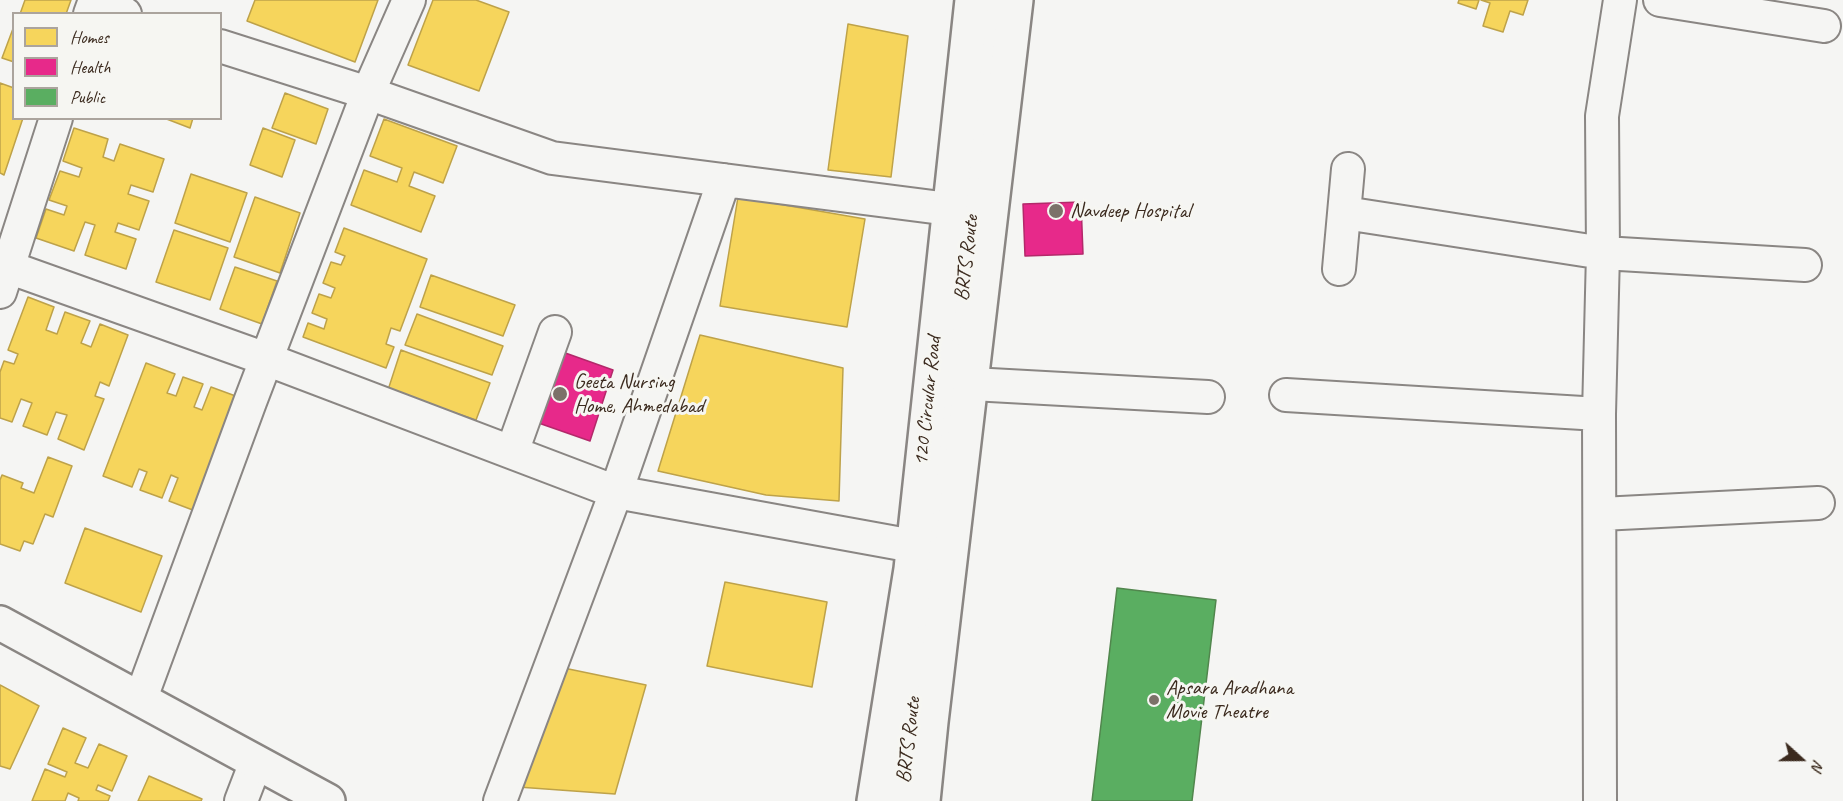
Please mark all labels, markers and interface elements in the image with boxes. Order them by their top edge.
legend [12,12,222,120]
text: Homes [70,26,109,48]
text: Health [70,56,110,78]
text: Public [70,86,105,108]
place label: Navdeep Hospital [1070,198,1191,224]
marker: Navdeep Hospital [1047,202,1065,220]
street label: BRTS Route [949,214,985,302]
street label: 120 Circular Road [909,335,947,467]
place label: Geeta Nursing Home, Ahmedabad [574,369,704,419]
marker: Geeta Nursing Home, Ahmedabad [551,385,569,403]
place label: Apsara Aradhana Movie Theatre [1166,675,1293,725]
marker: Apsara Aradhana Movie Theatre [1147,693,1161,707]
street label: BRTS Route [891,696,927,784]
north arrow [1771,729,1831,789]
text: N [1807,757,1829,774]

